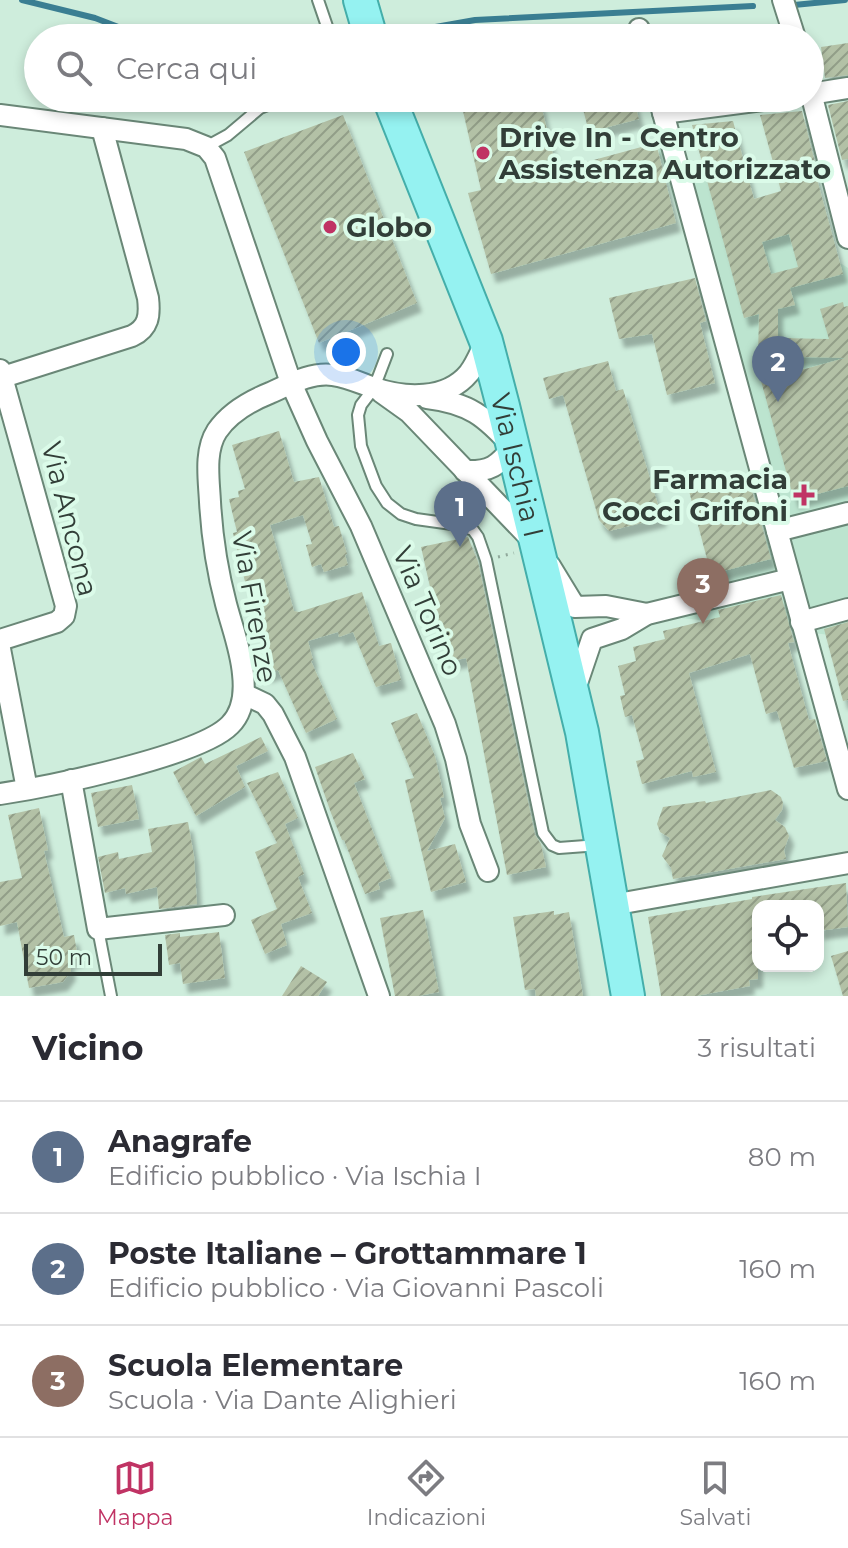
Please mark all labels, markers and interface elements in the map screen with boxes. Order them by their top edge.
search box [24,24,824,112]
icon: search [52,46,96,90]
text: Cerca qui [116,50,257,87]
place label: Drive In - Centro Assistenza Autorizzato [498,120,831,186]
marker: Drive In - Centro Assistenza Autorizzato [474,144,492,162]
place label: Globo [346,210,432,244]
marker: Globo [321,218,339,236]
your location [326,332,366,372]
pin: 2 [752,336,804,402]
street label: Via Ischia I [483,390,551,541]
street label: Via Ancona [34,438,106,600]
place label: Farmacia Cocci Grifoni [602,462,788,528]
pin: 1 [434,481,486,547]
marker: Farmacia Cocci Grifoni [795,486,813,504]
street label: Via Firenze [225,529,285,685]
street label: Via Torino [385,541,471,681]
pin: 3 [677,558,729,624]
map controls [752,900,824,972]
button: locate [752,900,824,972]
scale bar [24,940,162,976]
text: 50 m [36,944,92,971]
text: Vicino [32,1027,144,1069]
text: 3 risultati [697,1032,816,1064]
text: Anagrafe [108,1123,252,1160]
text: 1 [53,1141,63,1173]
text: 80 m [748,1141,816,1173]
text: Edificio pubblico · Via Ischia I [108,1160,482,1192]
text: Poste Italiane – Grottammare 1 [108,1235,587,1272]
text: 2 [50,1253,66,1285]
text: 160 m [739,1253,816,1285]
text: Edificio pubblico · Via Giovanni Pascoli [108,1272,604,1304]
text: Scuola Elementare [108,1347,403,1384]
text: 3 [50,1365,66,1397]
text: 160 m [739,1365,816,1397]
text: Scuola · Via Dante Alighieri [108,1384,457,1416]
tab: Mappa [97,1456,173,1531]
tab: Indicazioni [367,1456,486,1531]
tab: Salvati [680,1456,751,1531]

